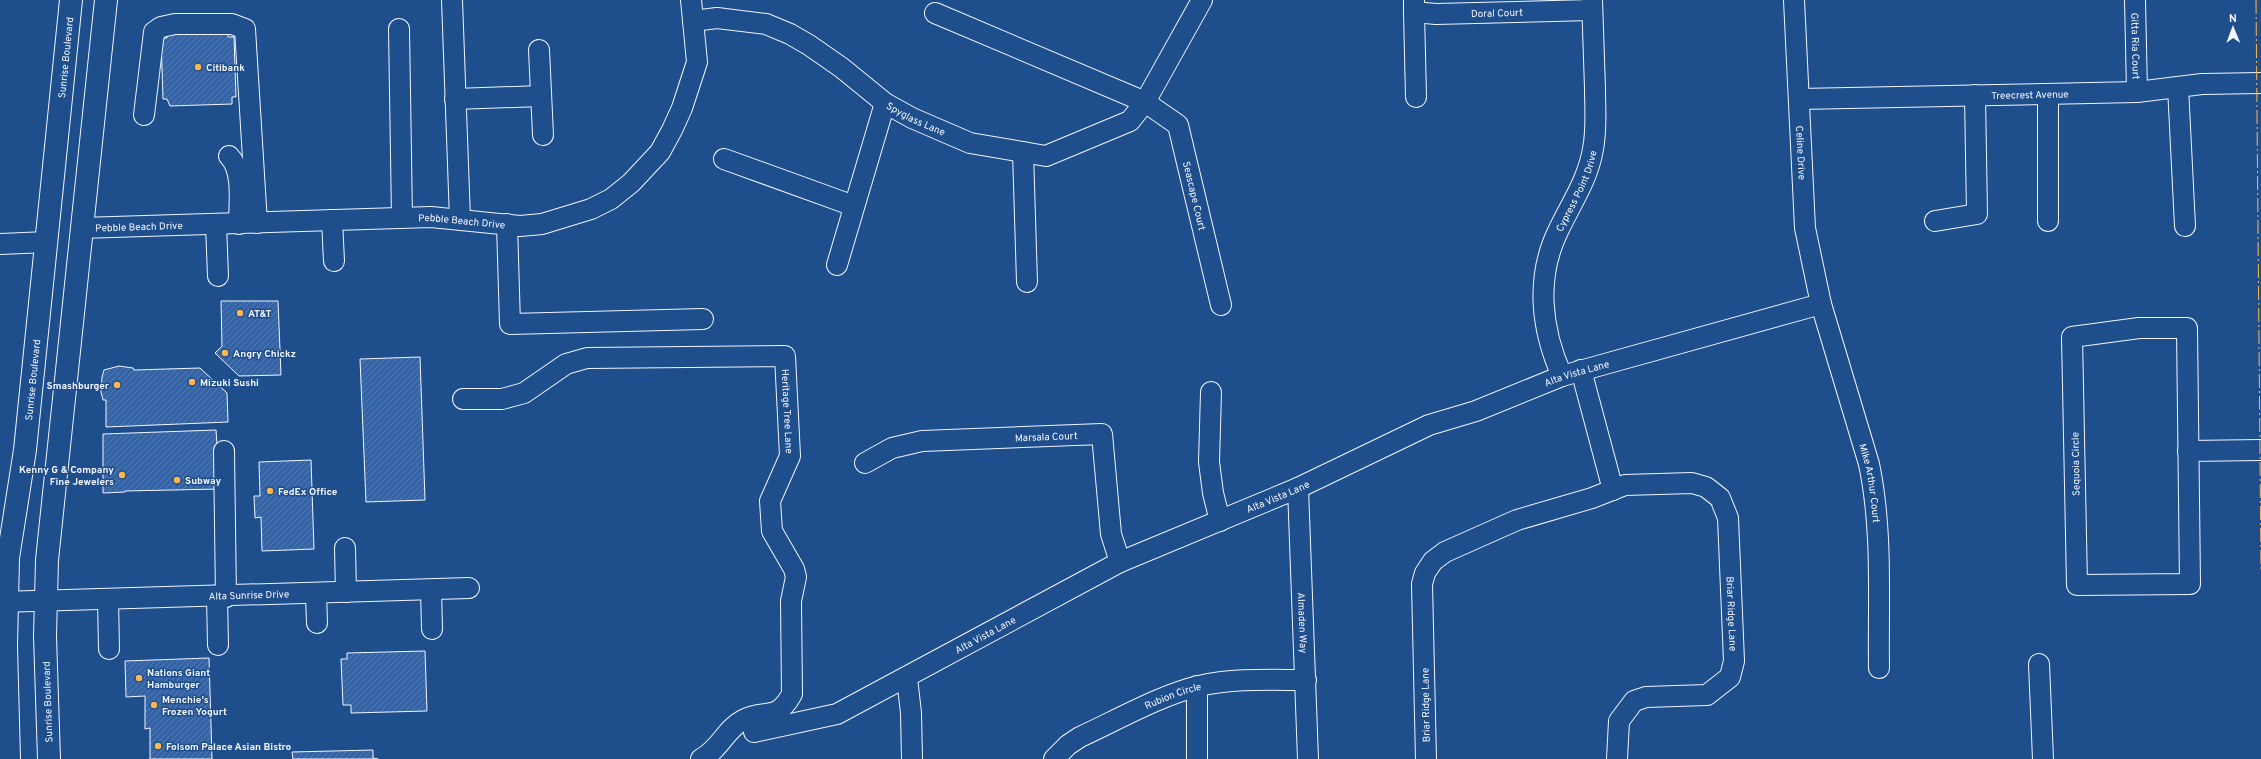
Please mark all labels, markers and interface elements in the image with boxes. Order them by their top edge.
street label: Doral Court [1471,7,1523,21]
north arrow [2213,8,2253,48]
street label: Gitta Ria Court [2127,12,2142,80]
text: N [2229,12,2237,26]
street label: Sunrise Boulevard [56,16,77,99]
marker: Citibank [193,62,203,72]
place label: Citibank [206,62,245,75]
street label: Treecrest Avenue [1991,88,2069,103]
street label: Spyglass Lane [883,100,947,140]
street label: Celine Drive [1792,125,1808,180]
street label: Cypress Point Drive [1554,149,1601,234]
street label: Seascape Court [1179,160,1208,232]
street label: Pebble Beach Drive [418,212,506,232]
street label: Pebble Beach Drive [95,220,183,236]
marker: AT&T [235,308,245,318]
place label: AT&T [248,308,272,321]
street label: Sunrise Boulevard [23,339,44,421]
marker: Angry Chickz [220,348,230,358]
place label: Angry Chickz [233,348,296,361]
street label: Alta Vista Lane [1543,358,1611,391]
street label: Heritage Tree Lane [778,369,795,454]
marker: Mizuki Sushi [187,377,197,387]
place label: Mizuki Sushi [200,377,259,390]
place label: Smashburger [47,380,110,393]
marker: Smashburger [112,380,122,390]
street label: Marsala Court [1015,430,1078,445]
street label: Sequoia Circle [2069,432,2084,496]
street label: Mike Arthur Court [1855,442,1882,524]
place label: Kenny G & Company Fine Jewelers [19,464,114,489]
marker: Kenny G & Company Fine Jewelers [117,470,127,480]
marker: Subway [172,475,182,485]
place label: Subway [185,475,222,488]
street label: Alta Vista Lane [1245,478,1312,517]
marker: FedEx Office [265,486,275,496]
place label: FedEx Office [278,486,338,499]
street label: Briar Ridge Lane [1722,576,1739,651]
street label: Alta Sunrise Drive [208,588,289,604]
street label: Almaden Way [1294,592,1309,654]
street label: Alta Vista Lane [953,614,1019,657]
street label: Sunrise Boulevard [41,661,56,743]
place label: Nations Giant Hamburger [147,667,210,692]
street label: Briar Ridge Lane [1419,667,1434,743]
marker: Nations Giant Hamburger [134,673,144,683]
street label: Rubion Circle [1143,681,1203,713]
place label: Menchie's Frozen Yogurt [162,694,227,719]
marker: Menchie's Frozen Yogurt [149,700,159,710]
marker: Folsom Palace Asian Bistro [153,741,163,751]
place label: Folsom Palace Asian Bistro [166,741,291,754]

